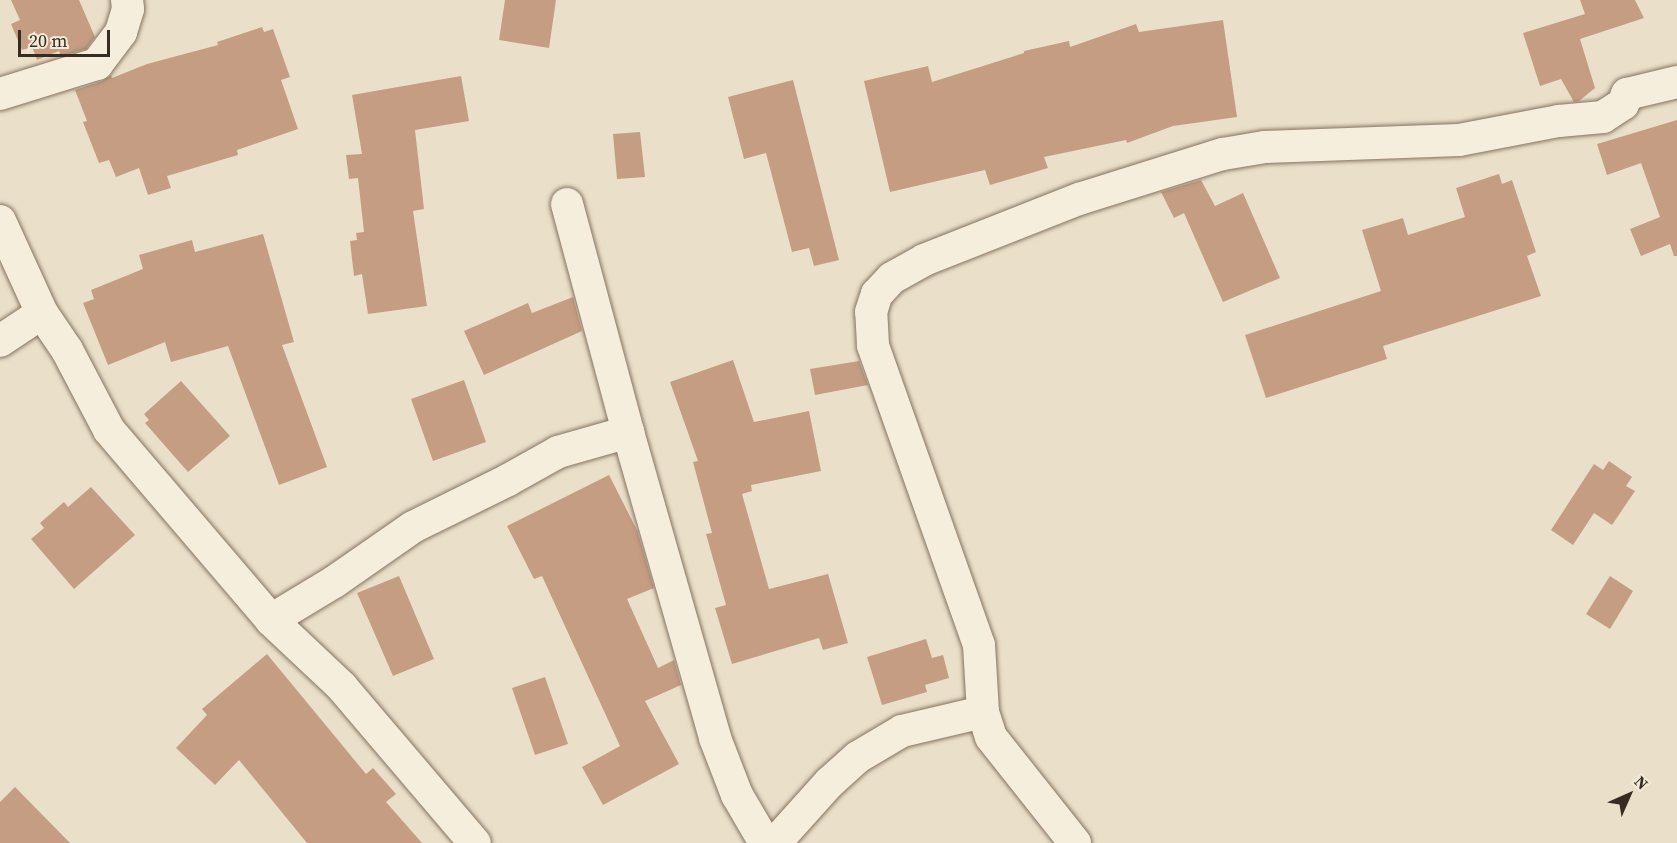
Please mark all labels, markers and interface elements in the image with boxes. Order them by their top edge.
scale bar [21,18,112,56]
text: 20 m [29,28,67,53]
north arrow [1599,765,1659,825]
text: N [1630,770,1654,794]

